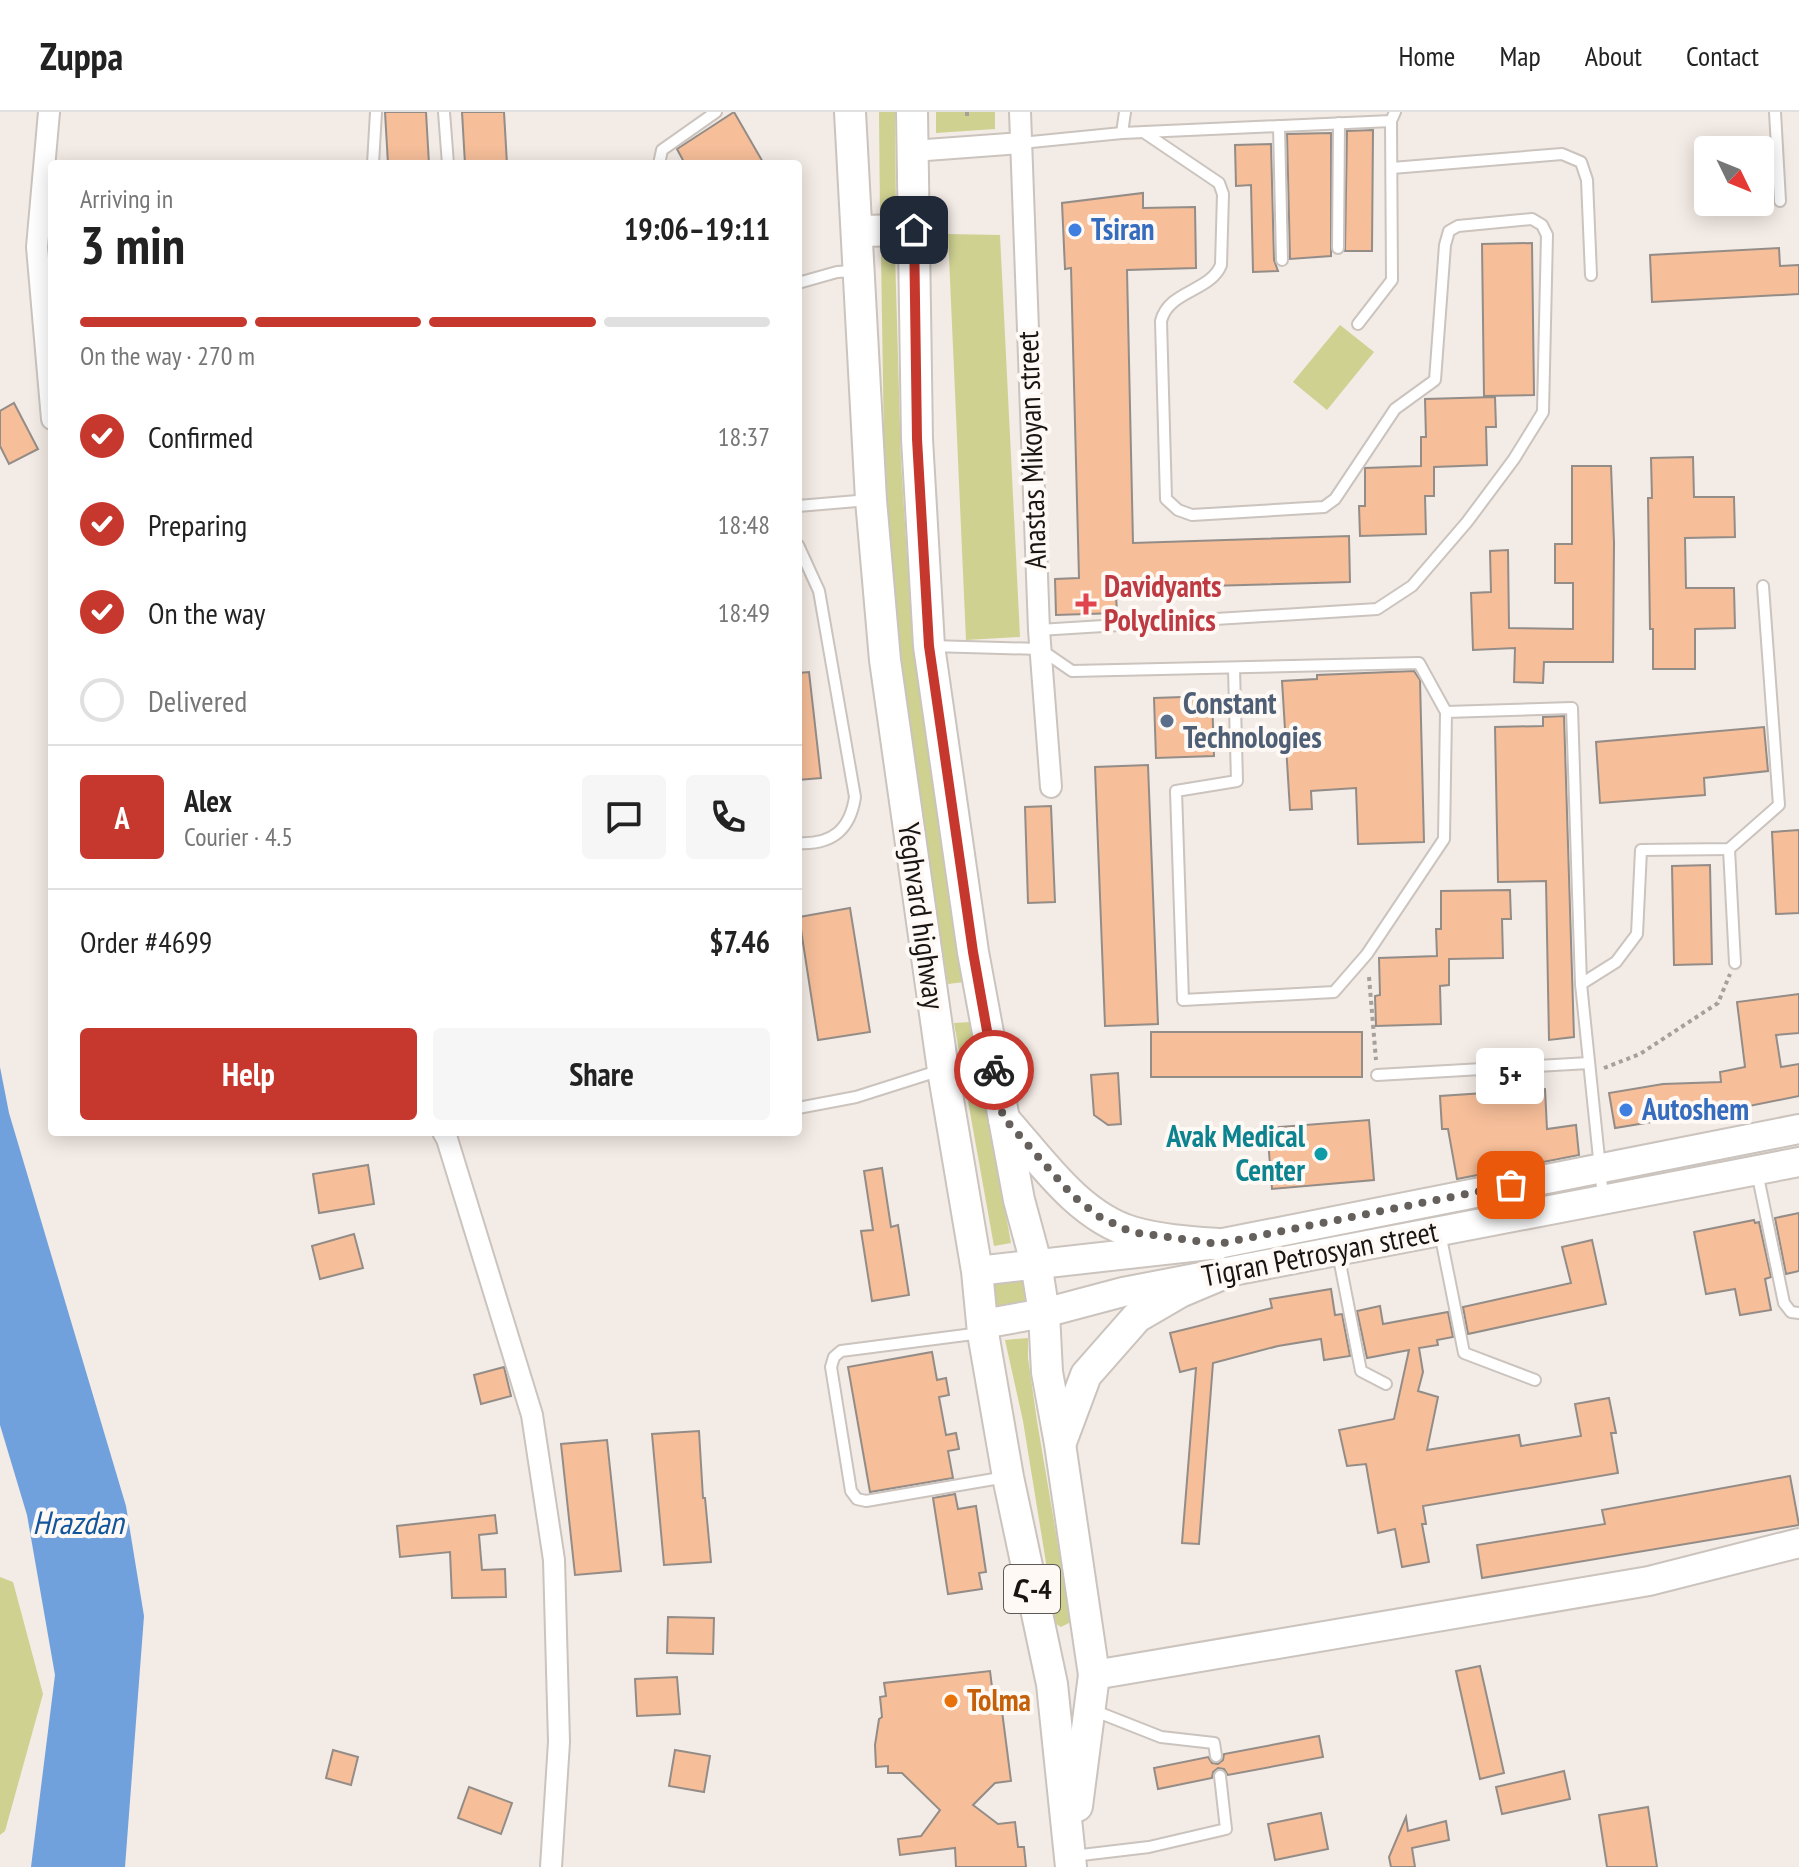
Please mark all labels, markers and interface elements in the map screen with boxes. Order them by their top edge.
text: Zuppa [40,31,123,80]
text: Home [1399,37,1455,74]
text: Map [1499,37,1541,74]
text: About [1585,37,1642,74]
text: Contact [1686,37,1759,74]
north arrow [1694,136,1774,216]
map controls [1694,136,1774,216]
text: Arriving in [80,182,173,215]
pin [880,196,948,264]
icon: home [892,208,936,252]
text: 19:06–19:11 [624,209,770,248]
place label: Tsiran [1091,209,1155,248]
text: 3 min [80,211,185,278]
marker: Tsiran [1066,221,1084,239]
street label: Anastas Mikoyan street [1007,330,1054,570]
text: On the way · 270 m [80,339,255,372]
icon: check [80,414,124,458]
text: Confirmed [148,417,253,456]
text: 18:37 [718,420,770,453]
icon: check [80,502,124,546]
text: Preparing [148,505,247,544]
text: 18:48 [718,508,770,541]
place label: Davidyants Polyclinics [1104,566,1222,639]
icon: check [80,590,124,634]
text: On the way [148,593,265,632]
marker: Davidyants Polyclinics [1075,593,1097,615]
text: 18:49 [718,596,770,629]
text: Delivered [148,681,247,720]
place label: Constant Technologies [1183,683,1322,756]
marker: Constant Technologies [1158,712,1176,730]
button: chat [582,775,666,859]
button: phone [686,775,770,859]
text: Alex [184,781,232,820]
text: A [114,798,130,837]
text: Courier · 4.5 [184,820,293,853]
street label: Yeghvard highway [890,820,955,1012]
text: Order #4699 [80,922,212,961]
text: $7.46 [709,922,770,961]
button: Help [80,1028,417,1120]
button: Share [433,1028,770,1120]
courier [954,1030,1034,1110]
icon: bike [972,1048,1016,1092]
callout: 5+ [1477,1049,1545,1105]
text: 5+ [1498,1059,1522,1092]
place label: Autoshem [1641,1089,1749,1128]
marker: Autoshem [1617,1101,1635,1119]
place label: Avak Medical Center [1165,1116,1306,1189]
marker: Avak Medical Center [1312,1145,1330,1163]
pin [1477,1151,1545,1219]
icon: bag [1489,1163,1533,1207]
street label: Tigran Petrosyan street [1198,1210,1442,1295]
water label: Hrazdan [33,1501,125,1543]
road number: Հ-4 [1004,1565,1060,1613]
place label: Tolma [967,1680,1031,1719]
marker: Tolma [942,1692,960,1710]

